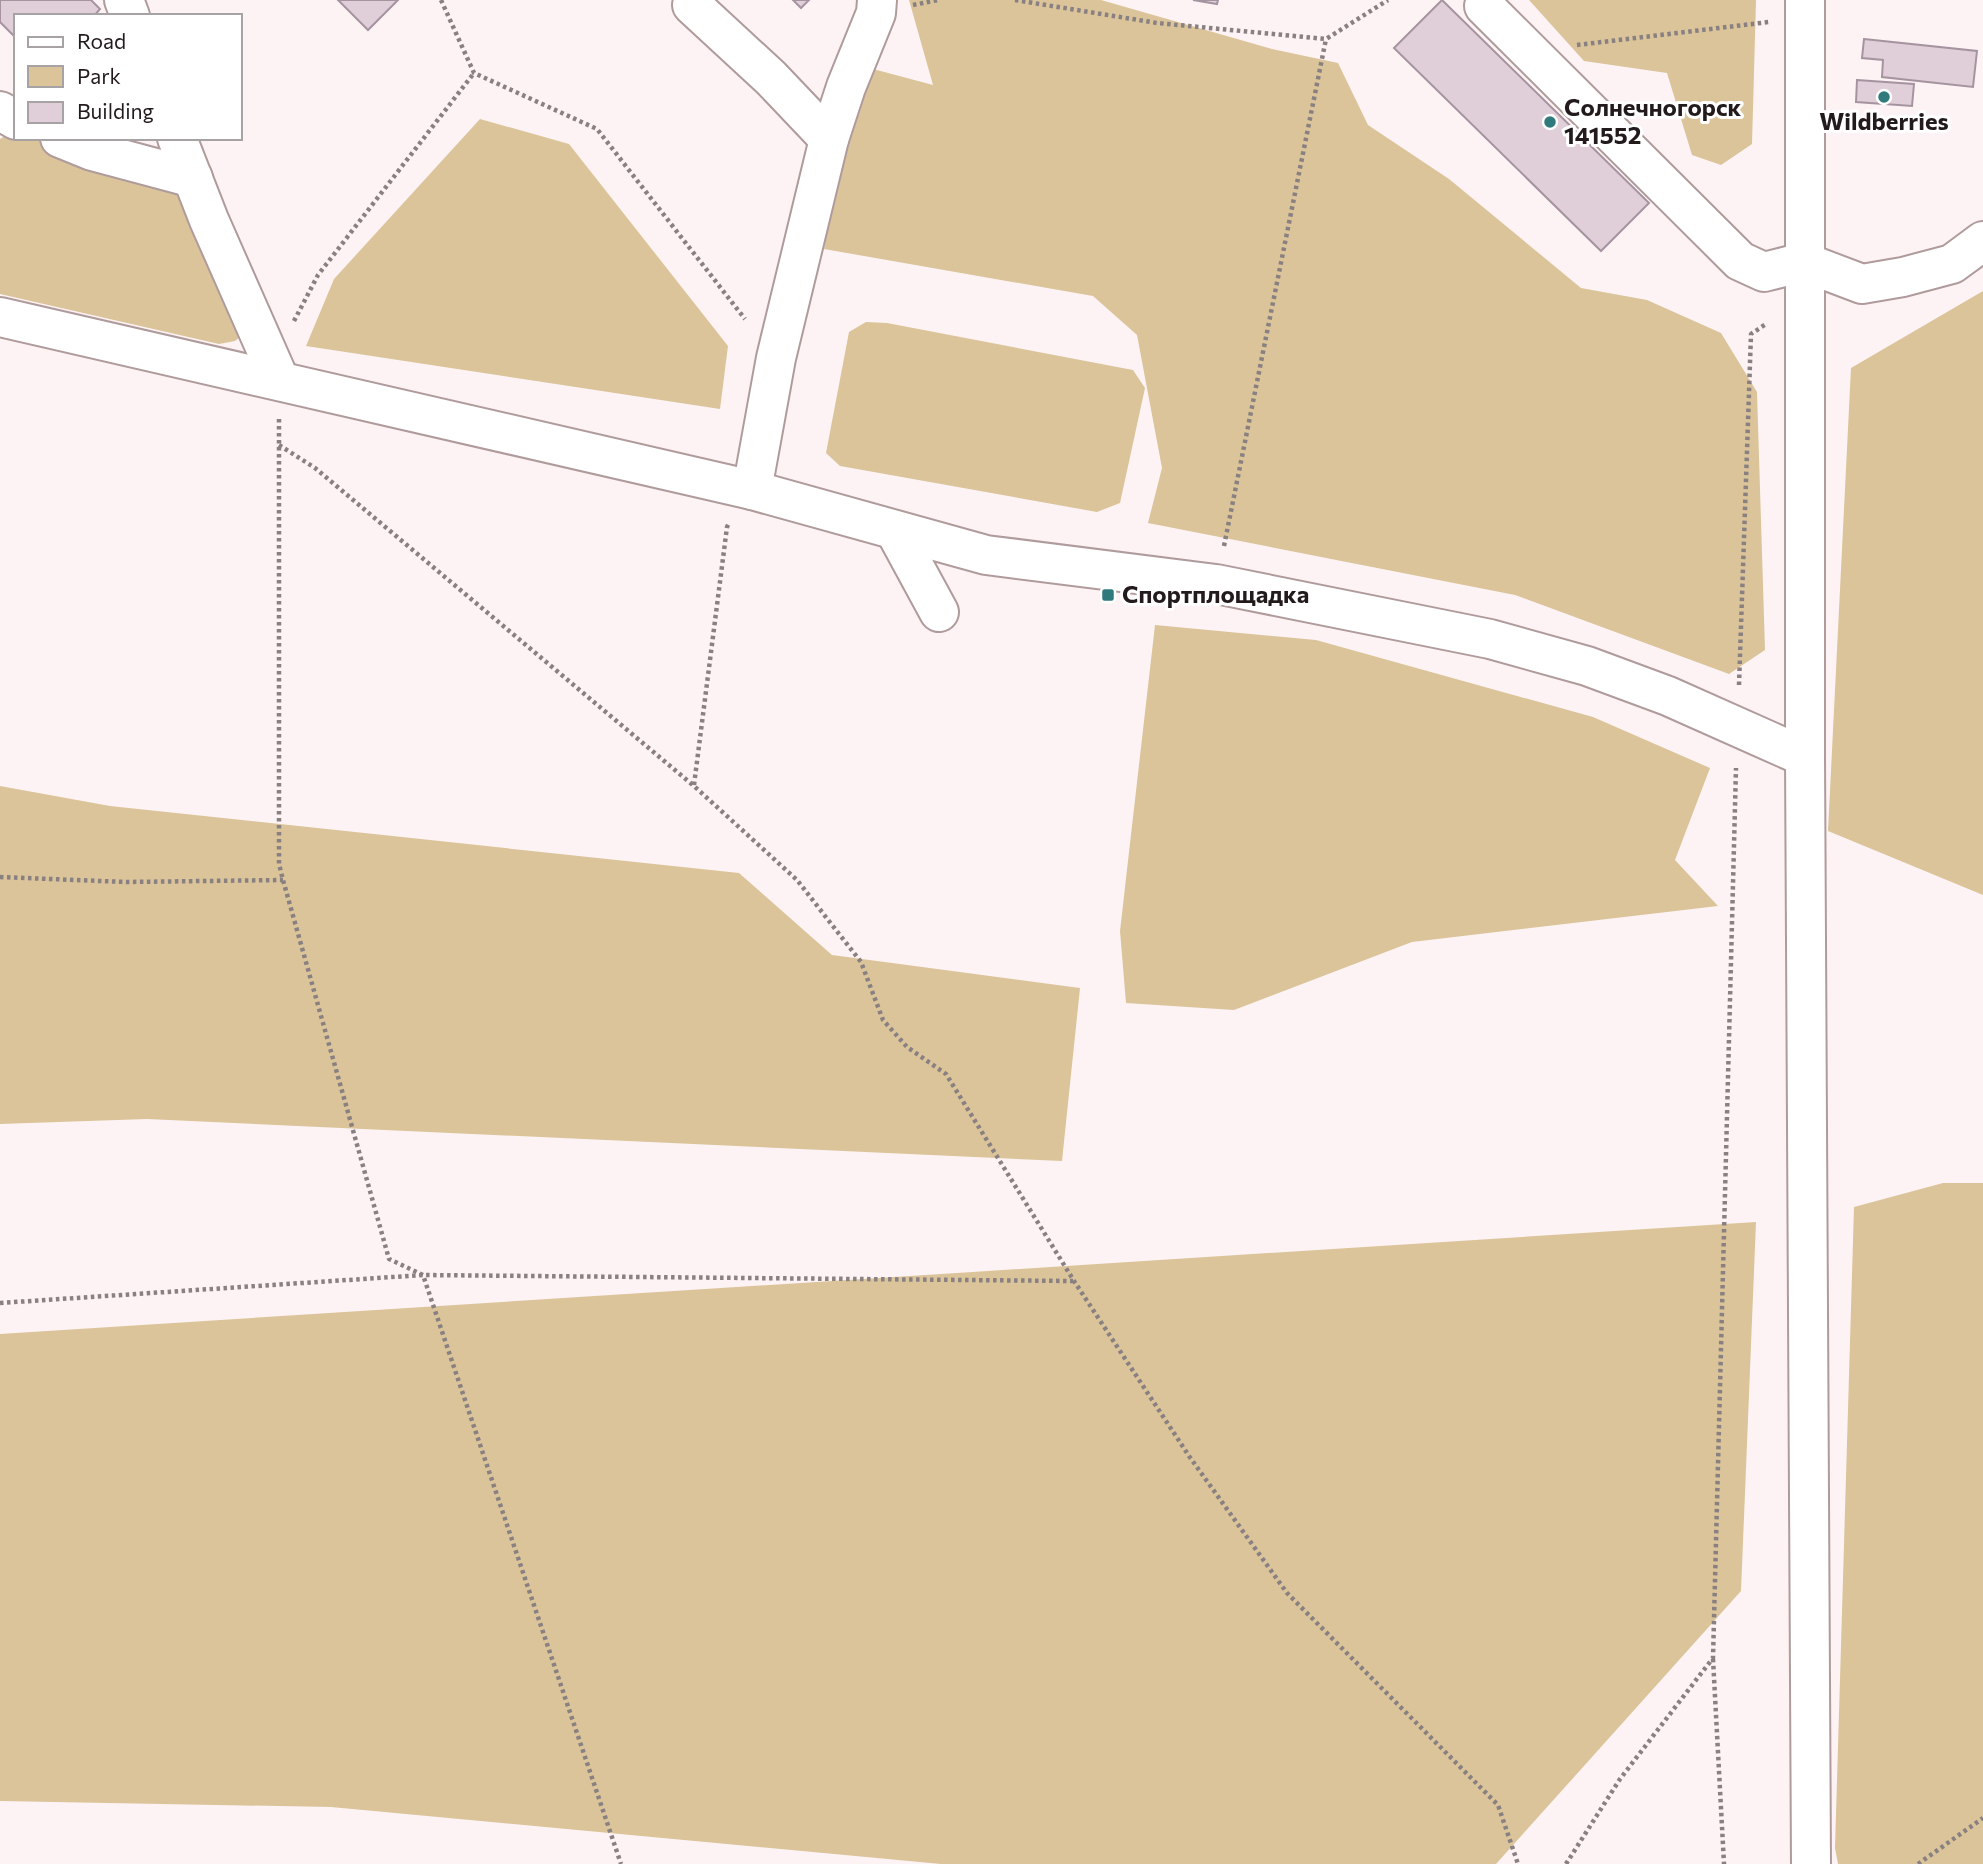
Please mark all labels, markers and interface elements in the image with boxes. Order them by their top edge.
legend [14,14,242,140]
text: Road [77,28,126,53]
text: Park [77,63,121,88]
marker: Wildberries [1876,89,1892,105]
place label: Солнечногорск 141552 [1564,92,1742,149]
text: Building [77,98,154,123]
place label: Wildberries [1819,106,1949,135]
marker: Солнечногорск 141552 [1542,114,1558,130]
place label: Спортплощадка [1122,579,1309,608]
marker: Спортплощадка [1100,587,1116,603]

